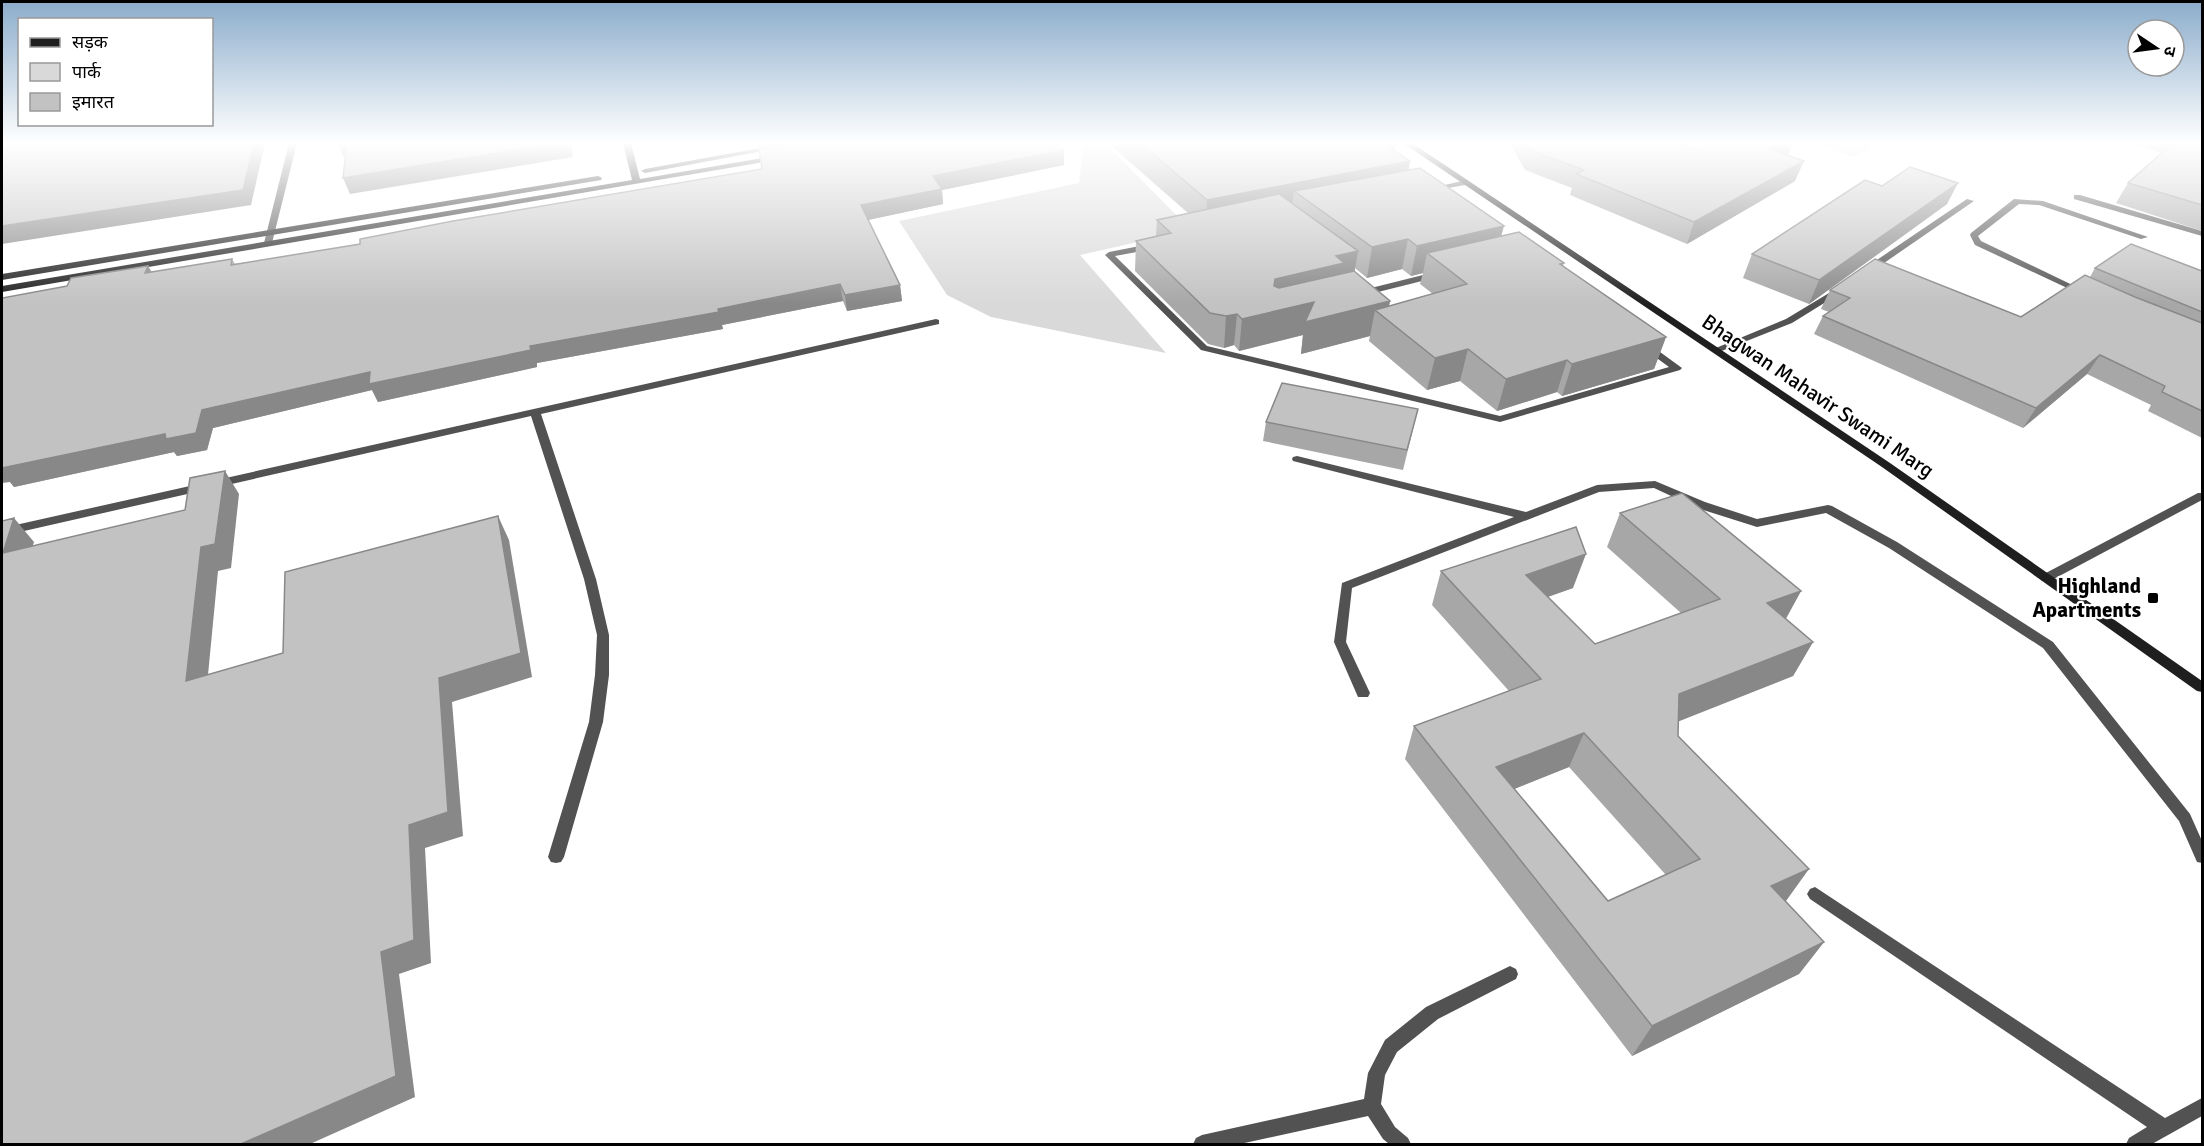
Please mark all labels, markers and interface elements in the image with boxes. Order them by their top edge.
legend [18,18,213,126]
north arrow [2126,18,2186,78]
text: सड़क [72,31,109,53]
text: उ [2159,44,2180,59]
text: पार्क [72,61,102,83]
text: इमारत [72,91,115,113]
street label: Bhagwan Mahavir Swami Marg [1697,309,1939,483]
place label: Highland Apartments [2032,573,2141,623]
marker: Highland Apartments [2146,591,2160,605]

